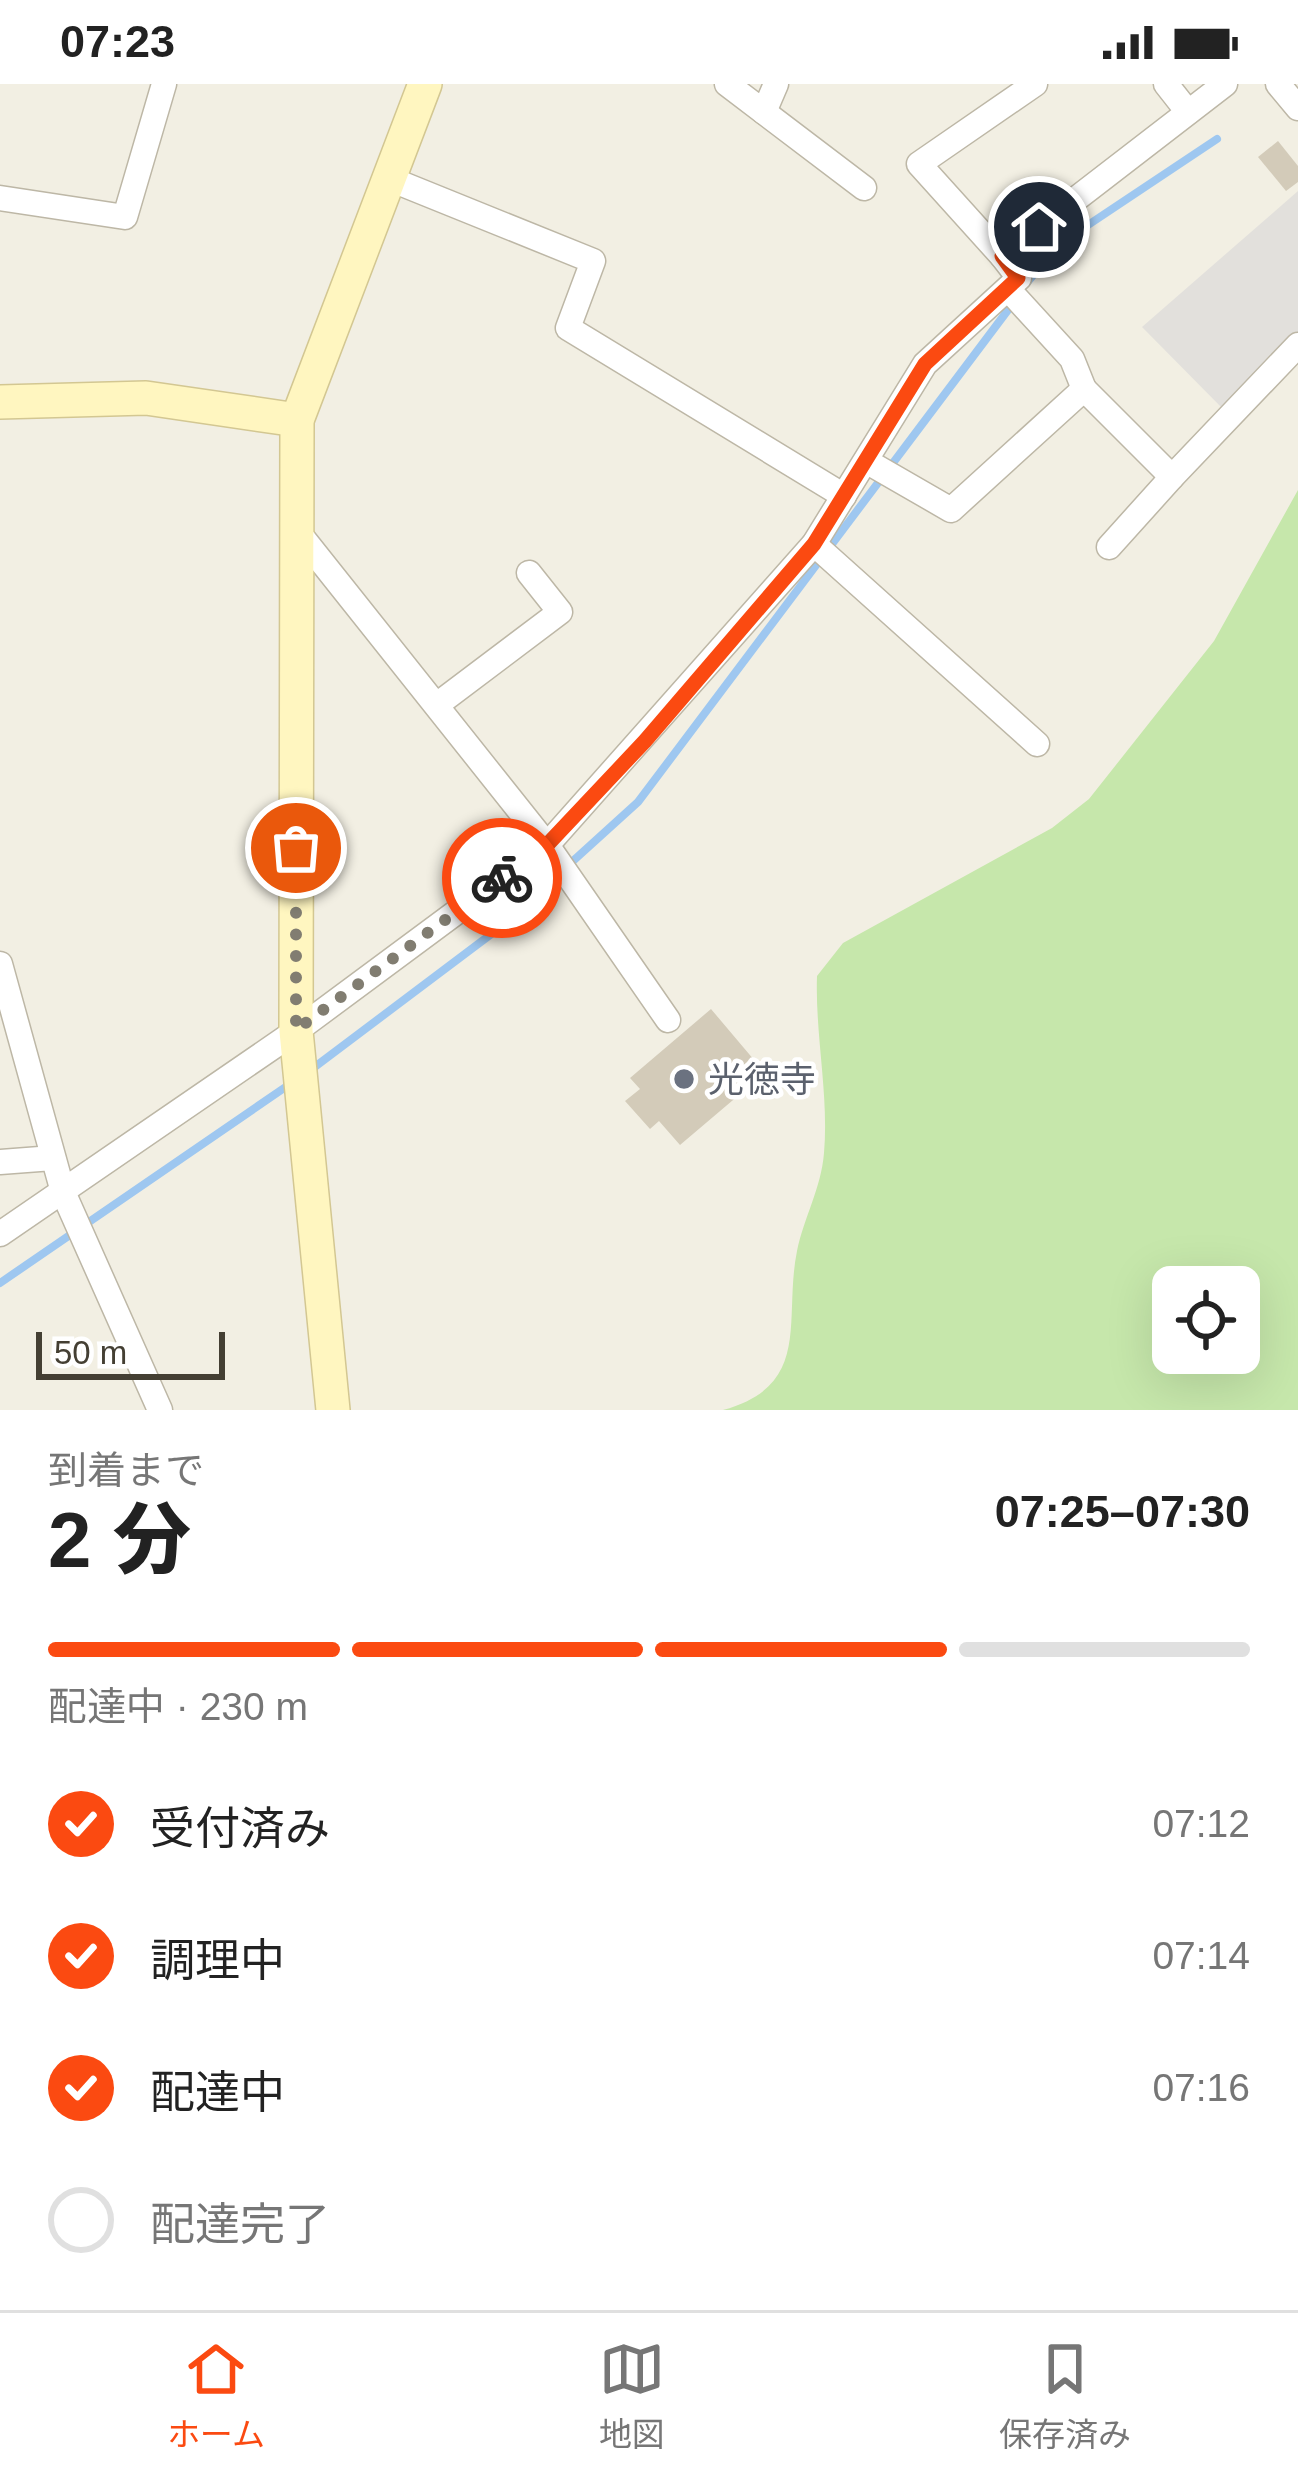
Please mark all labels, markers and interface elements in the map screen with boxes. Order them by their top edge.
text: 07:23 [60,16,175,67]
pin [988,176,1090,278]
icon: home [1006,194,1072,260]
pin [245,797,347,899]
icon: bag [263,815,329,881]
courier [442,818,562,938]
icon: bike [469,845,535,911]
place label: 光徳寺 [708,1059,816,1100]
marker: 光徳寺 [671,1066,697,1092]
map controls [1152,1266,1260,1374]
button: locate [1152,1266,1260,1374]
scale bar [36,1326,225,1379]
text: 50 m [54,1334,127,1371]
text: 到着まで [48,1449,204,1492]
text: 07:25–07:30 [995,1486,1250,1537]
text: 2 分 [48,1496,191,1584]
text: 配達中 · 230 m [48,1685,308,1728]
icon: check [48,1791,114,1857]
text: 07:12 [1152,1802,1250,1845]
text: 受付済み [150,1803,330,1854]
icon: check [48,1923,114,1989]
text: 07:14 [1152,1934,1250,1977]
text: 調理中 [150,1935,285,1986]
icon: check [48,2055,114,2121]
text: 07:16 [1152,2066,1250,2109]
text: 配達中 [150,2067,285,2118]
text: 配達完了 [150,2199,330,2250]
tab: ホーム [167,2336,265,2456]
tab: 地図 [599,2336,665,2456]
tab: 保存済み [999,2336,1131,2456]

